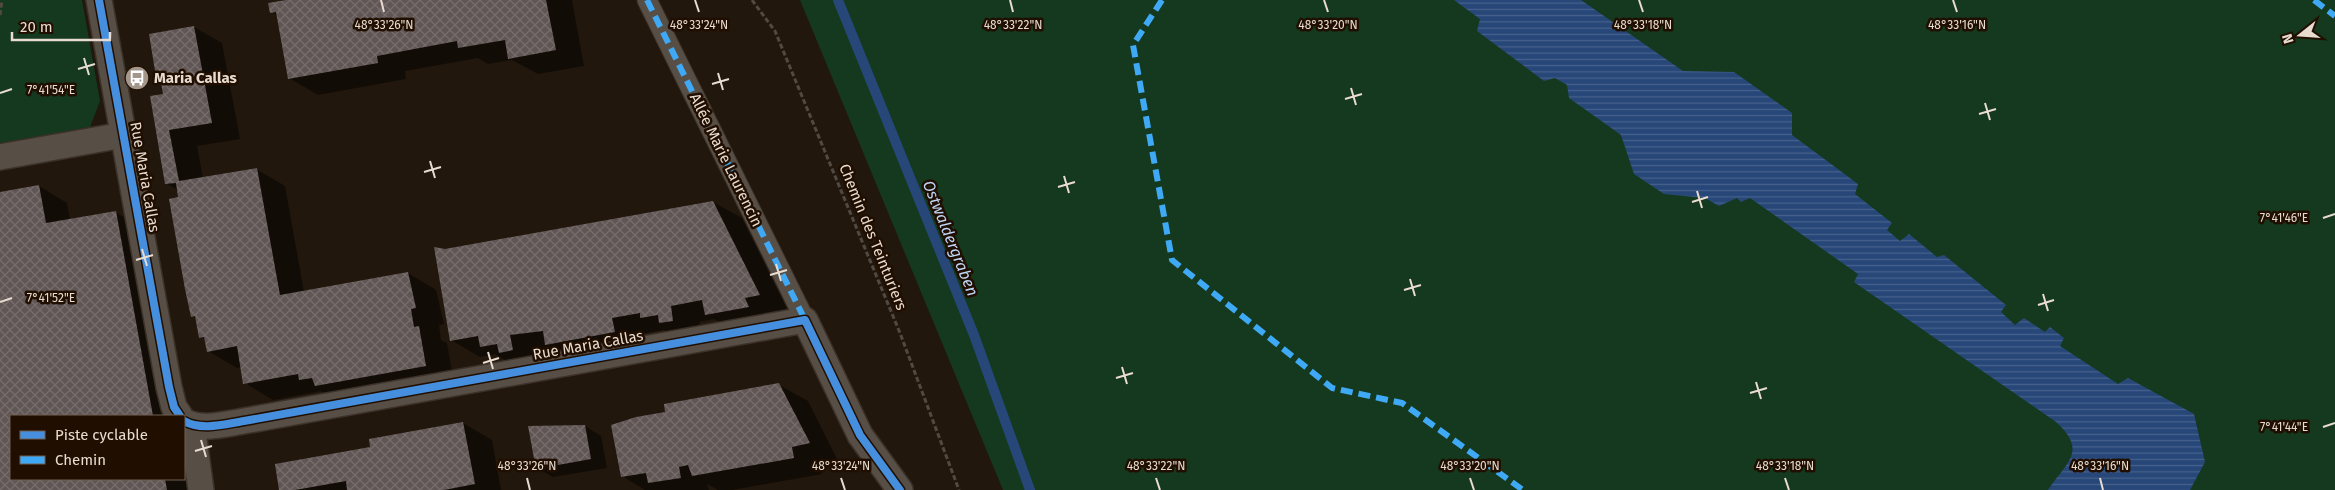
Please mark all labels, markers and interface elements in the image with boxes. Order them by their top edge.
scale bar [12,10,110,42]
north arrow [2275,10,2325,60]
text: 20 m [20,18,53,36]
text: 48°33'26"N [355,18,413,32]
text: 48°33'24"N [670,18,728,32]
text: 48°33'22"N [984,18,1042,32]
text: 48°33'20"N [1298,18,1358,32]
text: 48°33'18"N [1614,18,1672,32]
text: 48°33'16"N [1928,18,1986,32]
text: N [2279,32,2298,46]
bus stop icon: Maria Callas [124,65,150,91]
place label: Maria Callas [154,69,237,87]
text: 7°41'54"E [27,83,75,97]
street label: Allée Marie Laurencin [686,90,766,230]
street label: Rue Maria Callas [126,120,164,234]
street label: Chemin des Teinturiers [835,161,911,313]
water label: Ostwaldergraben [919,178,982,299]
text: 7°41'46"E [2260,211,2308,225]
text: 7°41'52"E [27,291,75,305]
street label: Rue Maria Callas [531,326,645,364]
legend [10,415,185,480]
text: 7°41'44"E [2260,420,2308,434]
text: Piste cyclable [55,426,148,444]
text: Chemin [55,451,106,469]
text: 48°33'26"N [498,459,556,473]
text: 48°33'24"N [812,459,870,473]
text: 48°33'22"N [1127,459,1185,473]
text: 48°33'20"N [1440,459,1500,473]
text: 48°33'18"N [1756,459,1814,473]
text: 48°33'16"N [2071,459,2129,473]

